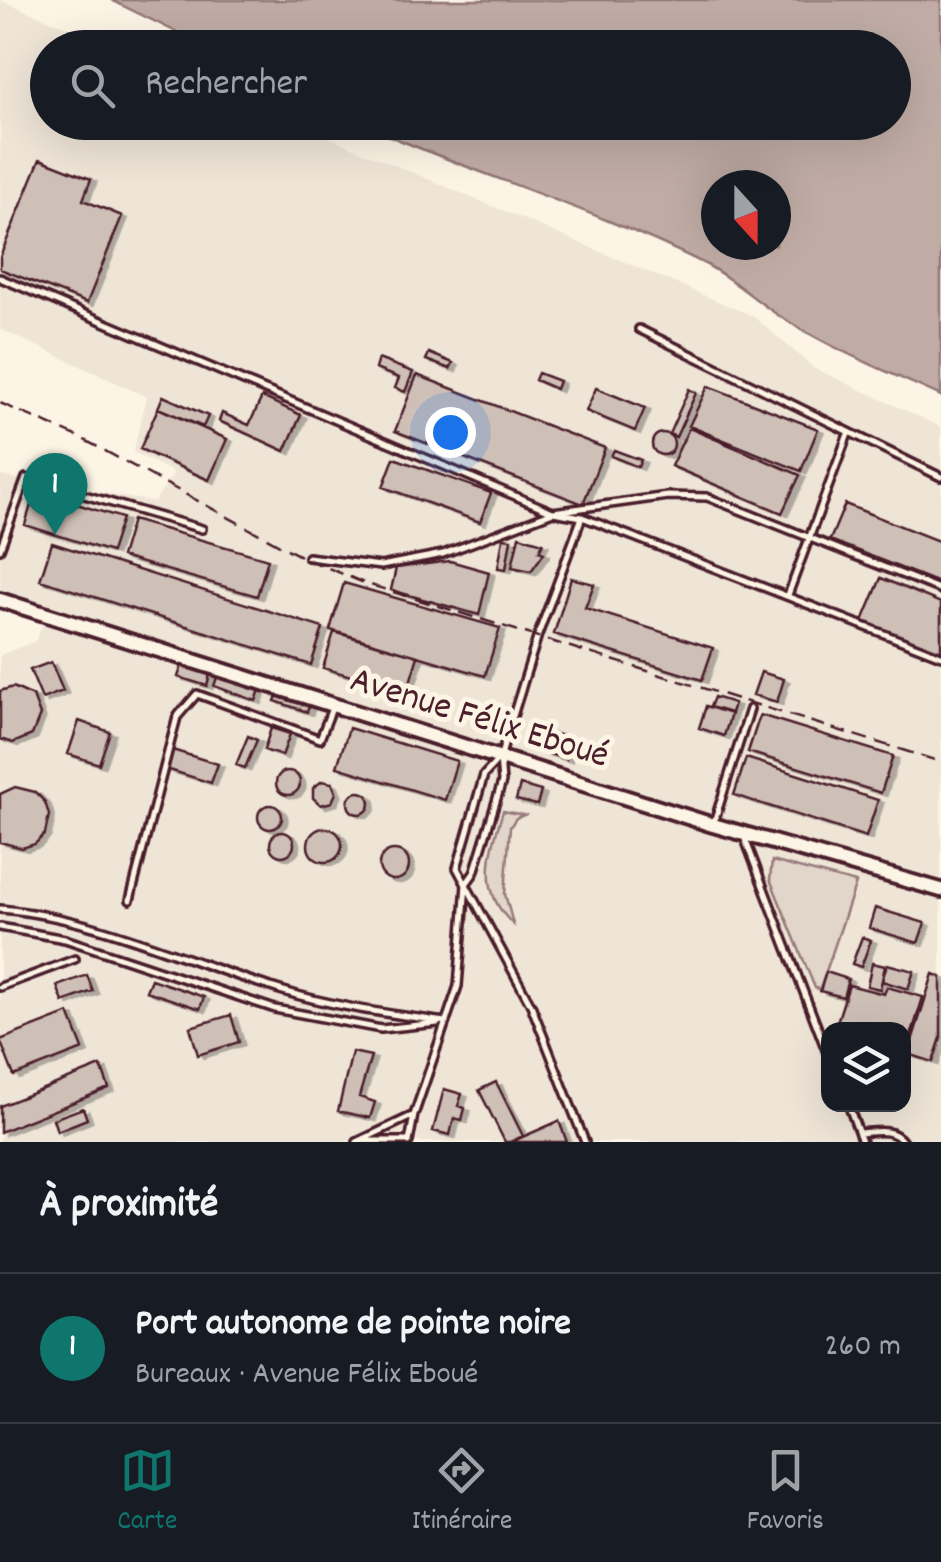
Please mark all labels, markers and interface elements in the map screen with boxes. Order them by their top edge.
search box [30,30,911,140]
icon: search [65,58,120,113]
text: Rechercher [145,58,307,113]
north arrow [701,170,791,260]
your location [425,407,476,458]
pin: 1 [22,452,88,535]
street label: Avenue Félix Eboué [343,654,615,786]
map controls [821,1022,911,1112]
button: layers [821,1022,911,1112]
text: À proximité [40,1177,218,1237]
text: Port autonome de pointe noire [135,1298,571,1353]
text: 1 [69,1325,76,1371]
text: 260 m [825,1325,901,1371]
text: Bureaux · Avenue Félix Eboué [135,1353,478,1399]
tab: Carte [117,1443,177,1543]
tab: Itinéraire [412,1443,512,1543]
tab: Favoris [747,1443,824,1543]

